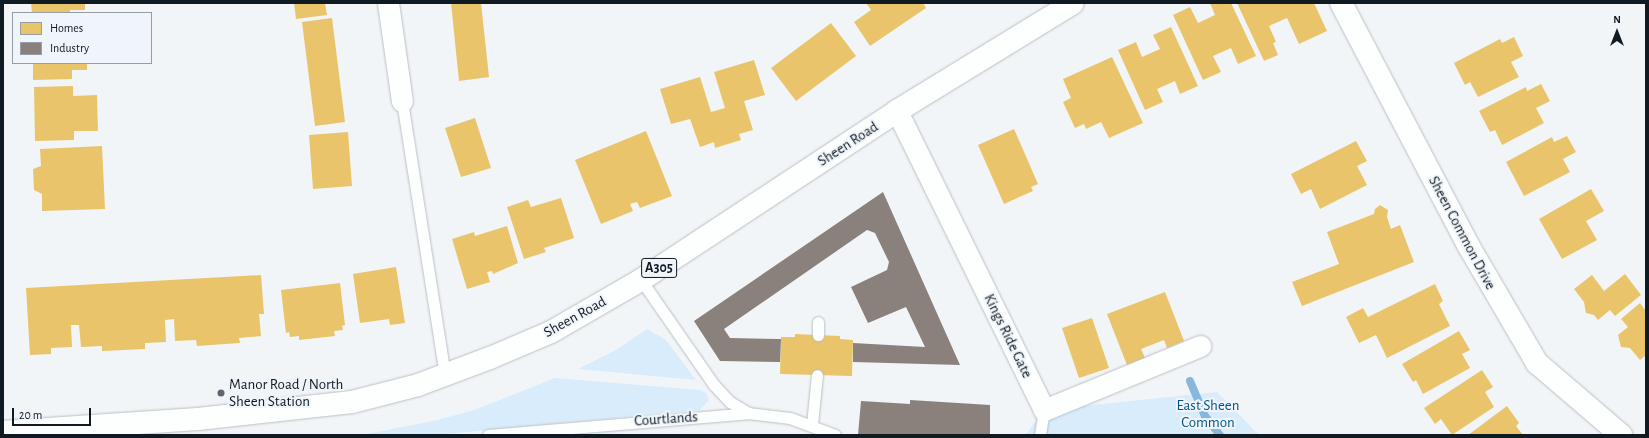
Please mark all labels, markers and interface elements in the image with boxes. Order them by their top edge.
legend [12,12,152,64]
north arrow [1597,12,1637,52]
text: N [1613,14,1621,25]
text: Homes [50,22,83,34]
text: Industry [50,42,89,54]
street label: Sheen Road [814,118,882,170]
street label: Sheen Common Drive [1424,173,1500,293]
road number: A305 [641,256,677,280]
street label: Kings Ride Gate [980,291,1036,381]
street label: Sheen Road [541,292,609,342]
place label: Manor Road / North Sheen Station [229,375,343,410]
marker: Manor Road / North Sheen Station [216,388,226,398]
park label: East Sheen Common [1177,396,1239,431]
scale bar [14,400,93,426]
street label: Courtlands [634,408,698,430]
text: 20 m [19,409,42,421]

